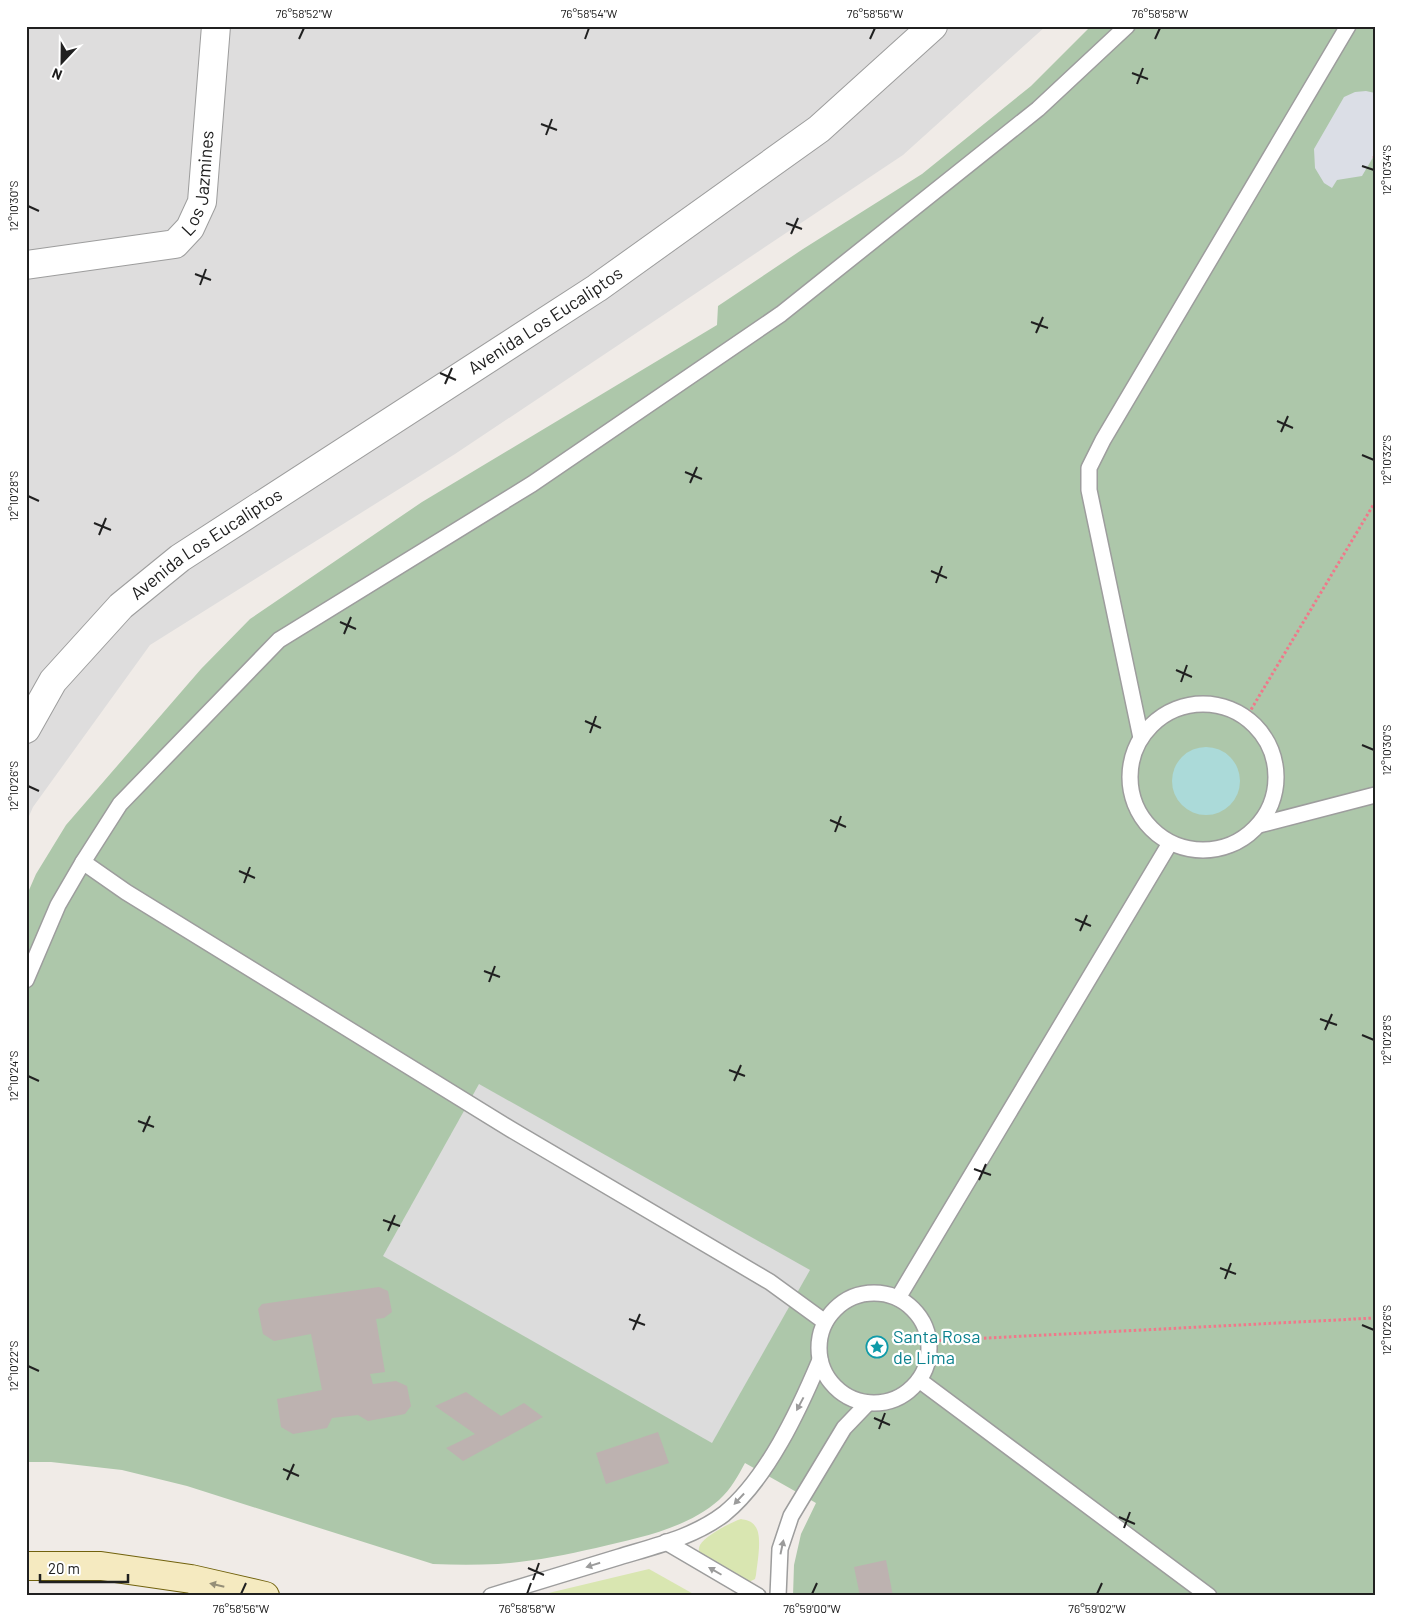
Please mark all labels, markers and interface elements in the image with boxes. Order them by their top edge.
text: 76°58'52"W [276,6,333,20]
text: 76°58'54"W [561,6,618,20]
text: 76°58'56"W [847,6,904,20]
text: 76°58'58"W [1132,6,1189,20]
north arrow [38,38,88,88]
text: N [49,65,64,84]
street label: Los Jazmines [176,130,218,240]
text: 12°10'34"S [1379,145,1393,195]
text: 12°10'30"S [6,181,20,231]
street label: Avenida Los Eucaliptos [464,261,626,379]
text: 12°10'32"S [1379,435,1393,485]
text: 12°10'28"S [6,471,20,521]
street label: Avenida Los Eucaliptos [126,483,286,604]
text: 12°10'30"S [1379,725,1393,775]
text: 12°10'26"S [6,761,20,811]
text: 12°10'28"S [1379,1015,1393,1065]
text: 12°10'24"S [6,1051,20,1101]
text: 12°10'26"S [1379,1305,1393,1355]
place label: Santa Rosa de Lima [893,1325,980,1368]
place icon: Santa Rosa de Lima [865,1335,889,1359]
text: 12°10'22"S [6,1341,20,1391]
one-way arrow [796,1397,804,1411]
one-way arrow [733,1492,745,1504]
one-way arrow [778,1540,786,1555]
scale bar [40,1552,128,1584]
text: 20 m [48,1559,80,1577]
one-way arrow [586,1561,601,1569]
one-way arrow [709,1567,722,1576]
one-way arrow [210,1581,225,1589]
text: 76°58'56"W [213,1601,270,1615]
text: 76°58'58"W [499,1601,556,1615]
text: 76°59'00"W [783,1601,841,1615]
text: 76°59'02"W [1068,1601,1126,1615]

